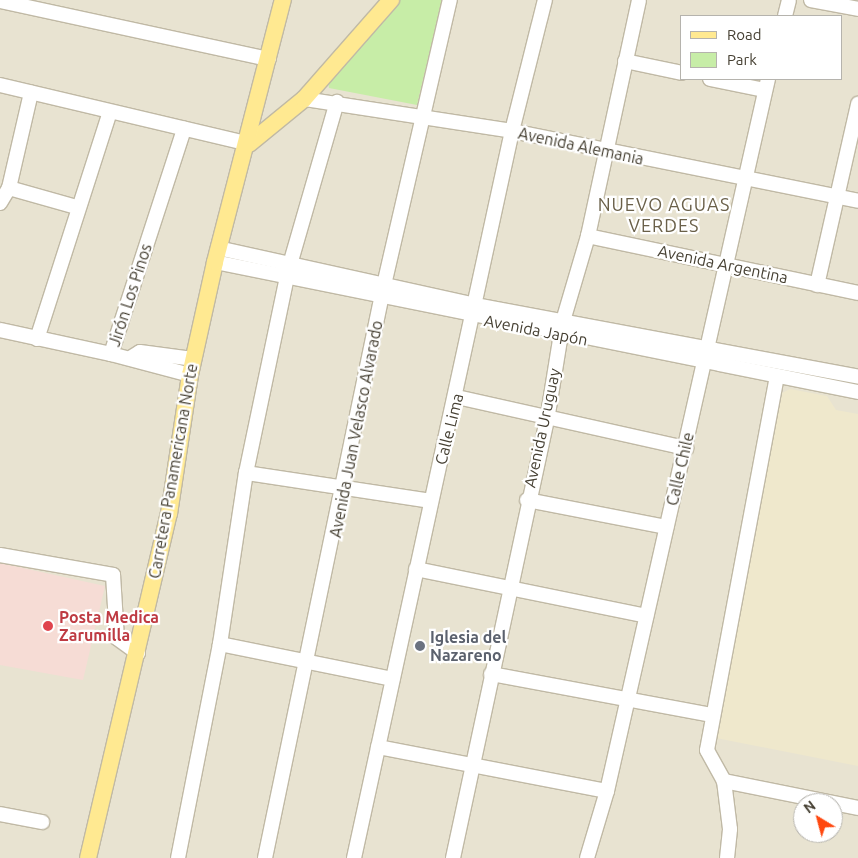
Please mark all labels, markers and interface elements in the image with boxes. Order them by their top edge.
legend [680,15,843,80]
text: Road [727,26,762,43]
text: Park [727,51,757,68]
street label: Avenida Alemania [517,123,645,169]
district label: NUEVO AGUAS VERDES [596,194,732,236]
street label: Jirón Los Pinos [104,241,156,349]
street label: Avenida Argentina [656,241,790,287]
street label: Avenida Japón [483,311,589,349]
street label: Avenida Juan Velasco Alvarado [326,319,386,539]
street label: Carretera Panamericana Norte [145,362,201,580]
street label: Avenida Uruguay [520,367,564,489]
street label: Calle Lima [431,391,467,467]
street label: Calle Chile [662,430,698,508]
place label: Posta Medica Zarumilla [59,607,159,645]
marker: Posta Medica Zarumilla [41,619,55,633]
place label: Iglesia del Nazareno [430,627,506,665]
marker: Iglesia del Nazareno [414,640,426,652]
north arrow [793,793,843,843]
text: N [801,797,819,816]

